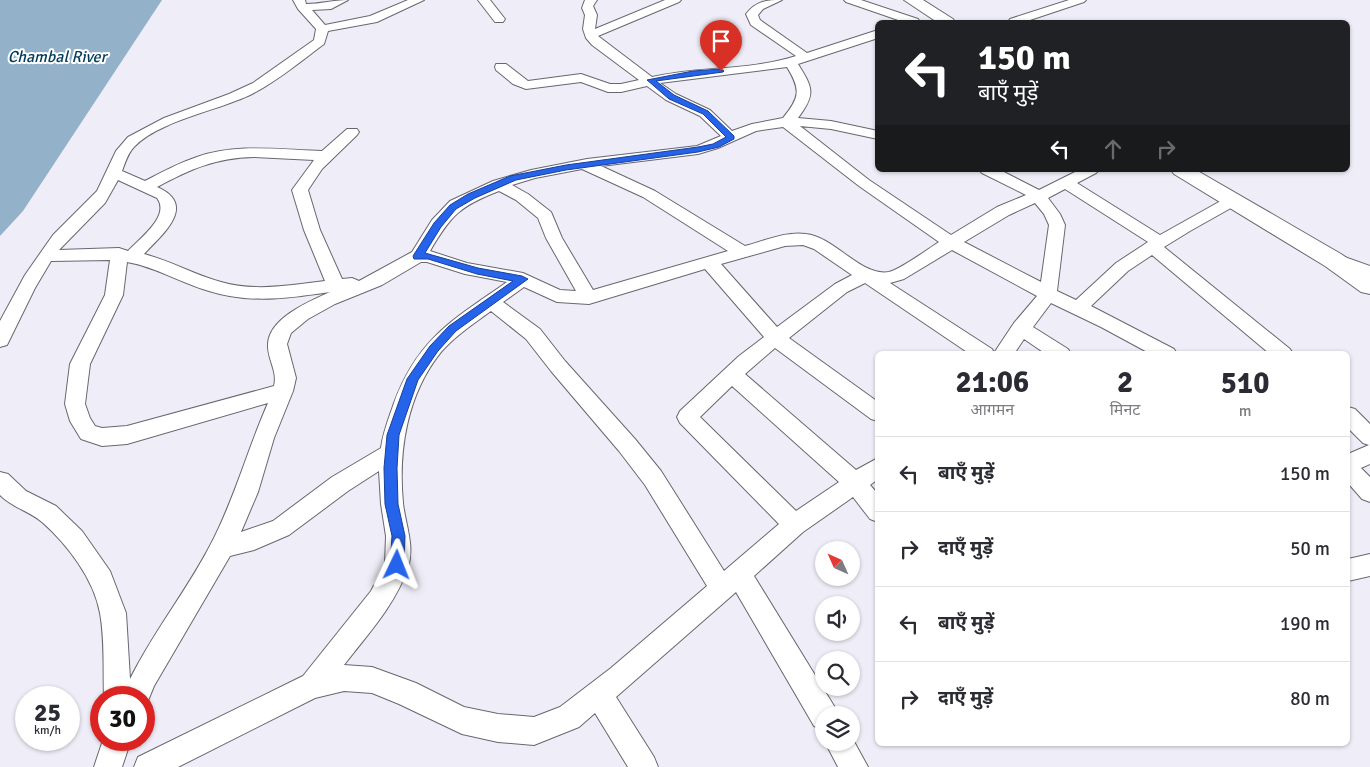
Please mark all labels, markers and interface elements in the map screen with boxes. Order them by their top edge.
pin [700,20,742,71]
icon: arrive [707,27,735,55]
text: 150 m [978,36,1071,79]
icon: left [895,40,960,105]
water label: Chambal River [8,47,108,67]
text: बाएँ मुड़ें [978,79,1038,106]
icon: left [1046,135,1074,163]
icon: ahead [1099,135,1127,163]
icon: right [1152,135,1180,163]
text: 21:06 [956,364,1029,401]
text: 2 [1117,364,1133,401]
text: 510 [1221,365,1269,402]
text: आगमन [970,400,1014,420]
text: मिनट [1110,400,1140,420]
text: m [1239,401,1252,421]
icon: left [895,460,923,488]
text: बाएँ मुड़ें [938,461,994,485]
text: 150 m [1280,462,1330,486]
icon: right [895,535,923,563]
text: दाएँ मुड़ें [938,536,993,560]
text: 50 m [1290,537,1330,561]
position arrow [370,538,422,590]
north arrow [815,541,860,586]
map controls [815,541,860,751]
button: sound [815,596,860,641]
icon: left [895,610,923,638]
text: बाएँ मुड़ें [938,611,994,635]
text: 190 m [1280,612,1330,636]
button: search [815,651,860,696]
icon: right [895,685,923,713]
speed limit sign: 30 [90,686,155,751]
text: दाएँ मुड़ें [938,686,993,710]
text: 80 m [1290,687,1330,711]
text: 25 [34,697,61,728]
button: layers [815,706,860,751]
text: km/h [34,723,61,738]

